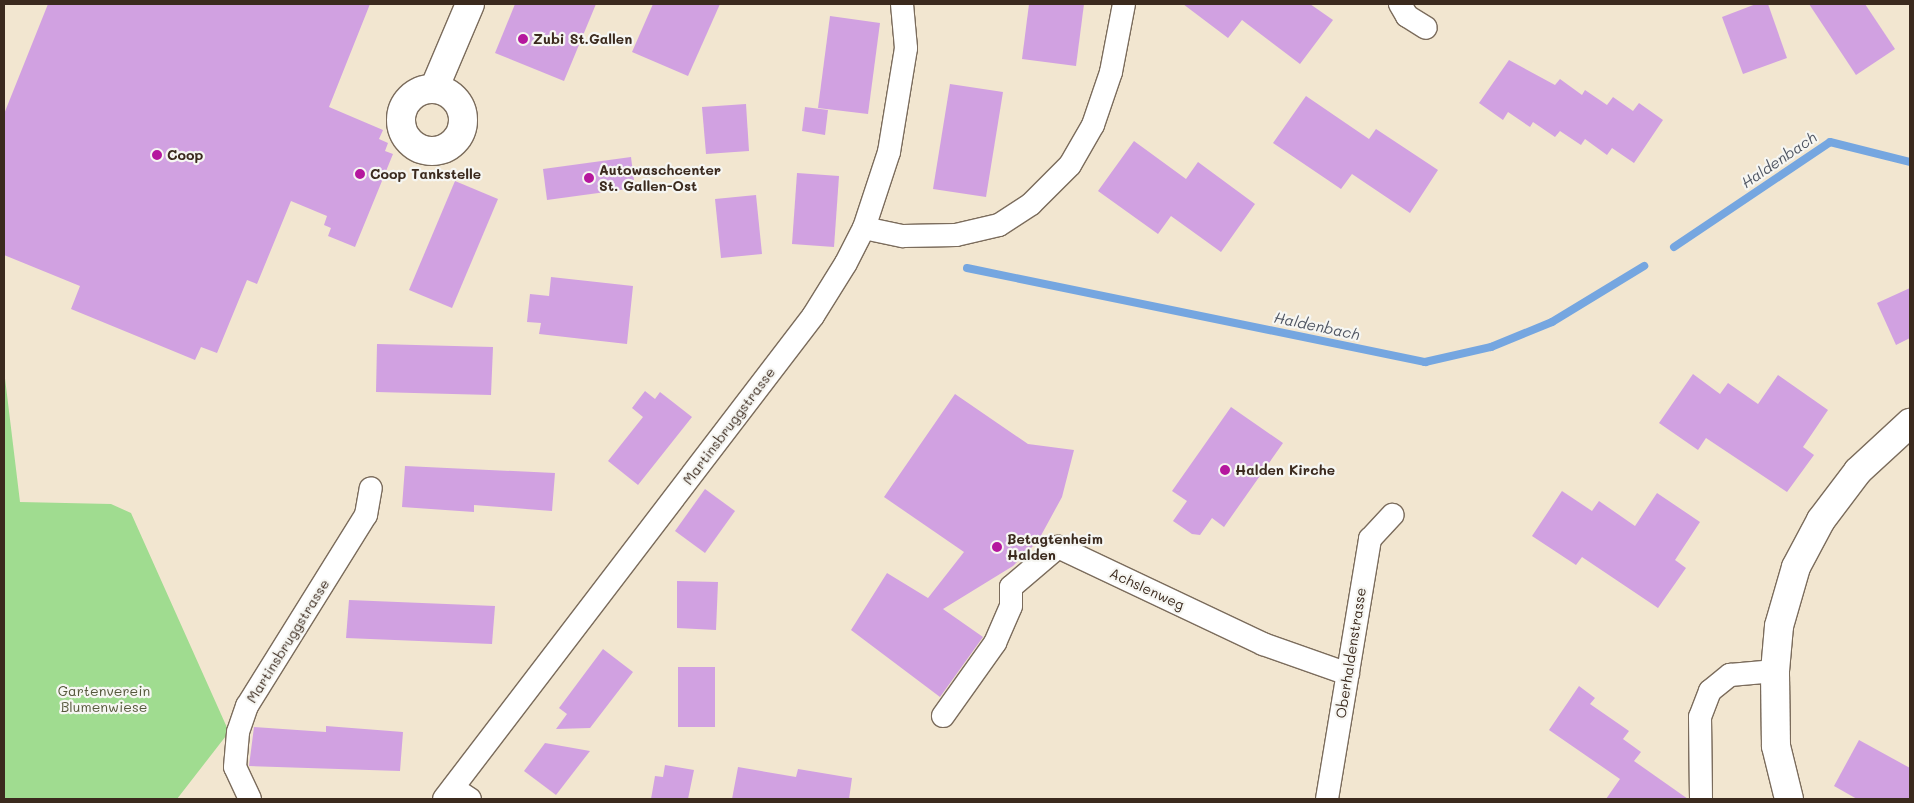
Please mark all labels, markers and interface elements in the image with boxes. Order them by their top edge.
place label: Zubi St.Gallen [533,31,632,47]
marker: Zubi St.Gallen [517,33,529,45]
water label: Haldenbach [1738,128,1820,192]
place label: Coop [167,147,203,163]
marker: Coop [151,149,163,161]
place label: Autowaschcenter St. Gallen-Ost [599,162,721,194]
place label: Coop Tankstelle [370,166,481,182]
marker: Coop Tankstelle [354,168,366,180]
marker: Autowaschcenter St. Gallen-Ost [583,172,595,184]
water label: Haldenbach [1273,308,1361,344]
street label: Martinsbruggstrasse [679,364,779,488]
place label: Halden Kirche [1235,462,1335,478]
marker: Halden Kirche [1219,464,1231,476]
place label: Betagtenheim Halden [1007,531,1103,564]
marker: Betagtenheim Halden [991,541,1003,553]
street label: Achslenweg [1107,564,1187,614]
street label: Martinsbruggstrasse [243,576,333,706]
street label: Oberhaldenstrasse [1332,586,1370,720]
park label: Gartenverein Blumenwiese [58,683,150,716]

